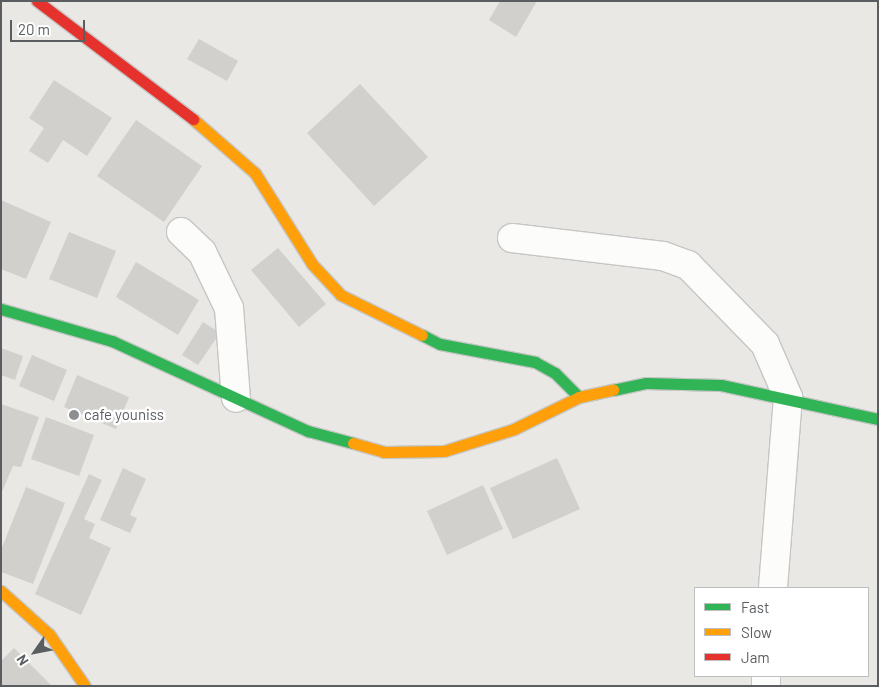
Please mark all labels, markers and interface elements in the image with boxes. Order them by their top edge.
scale bar [12,10,88,42]
text: 20 m [18,20,50,38]
place label: cafe youniss [84,406,164,424]
marker: cafe youniss [68,409,80,421]
legend [694,587,869,677]
text: Fast [741,598,769,616]
text: Slow [741,623,772,641]
north arrow [10,627,60,677]
text: Jam [741,648,770,666]
text: N [12,652,32,669]

